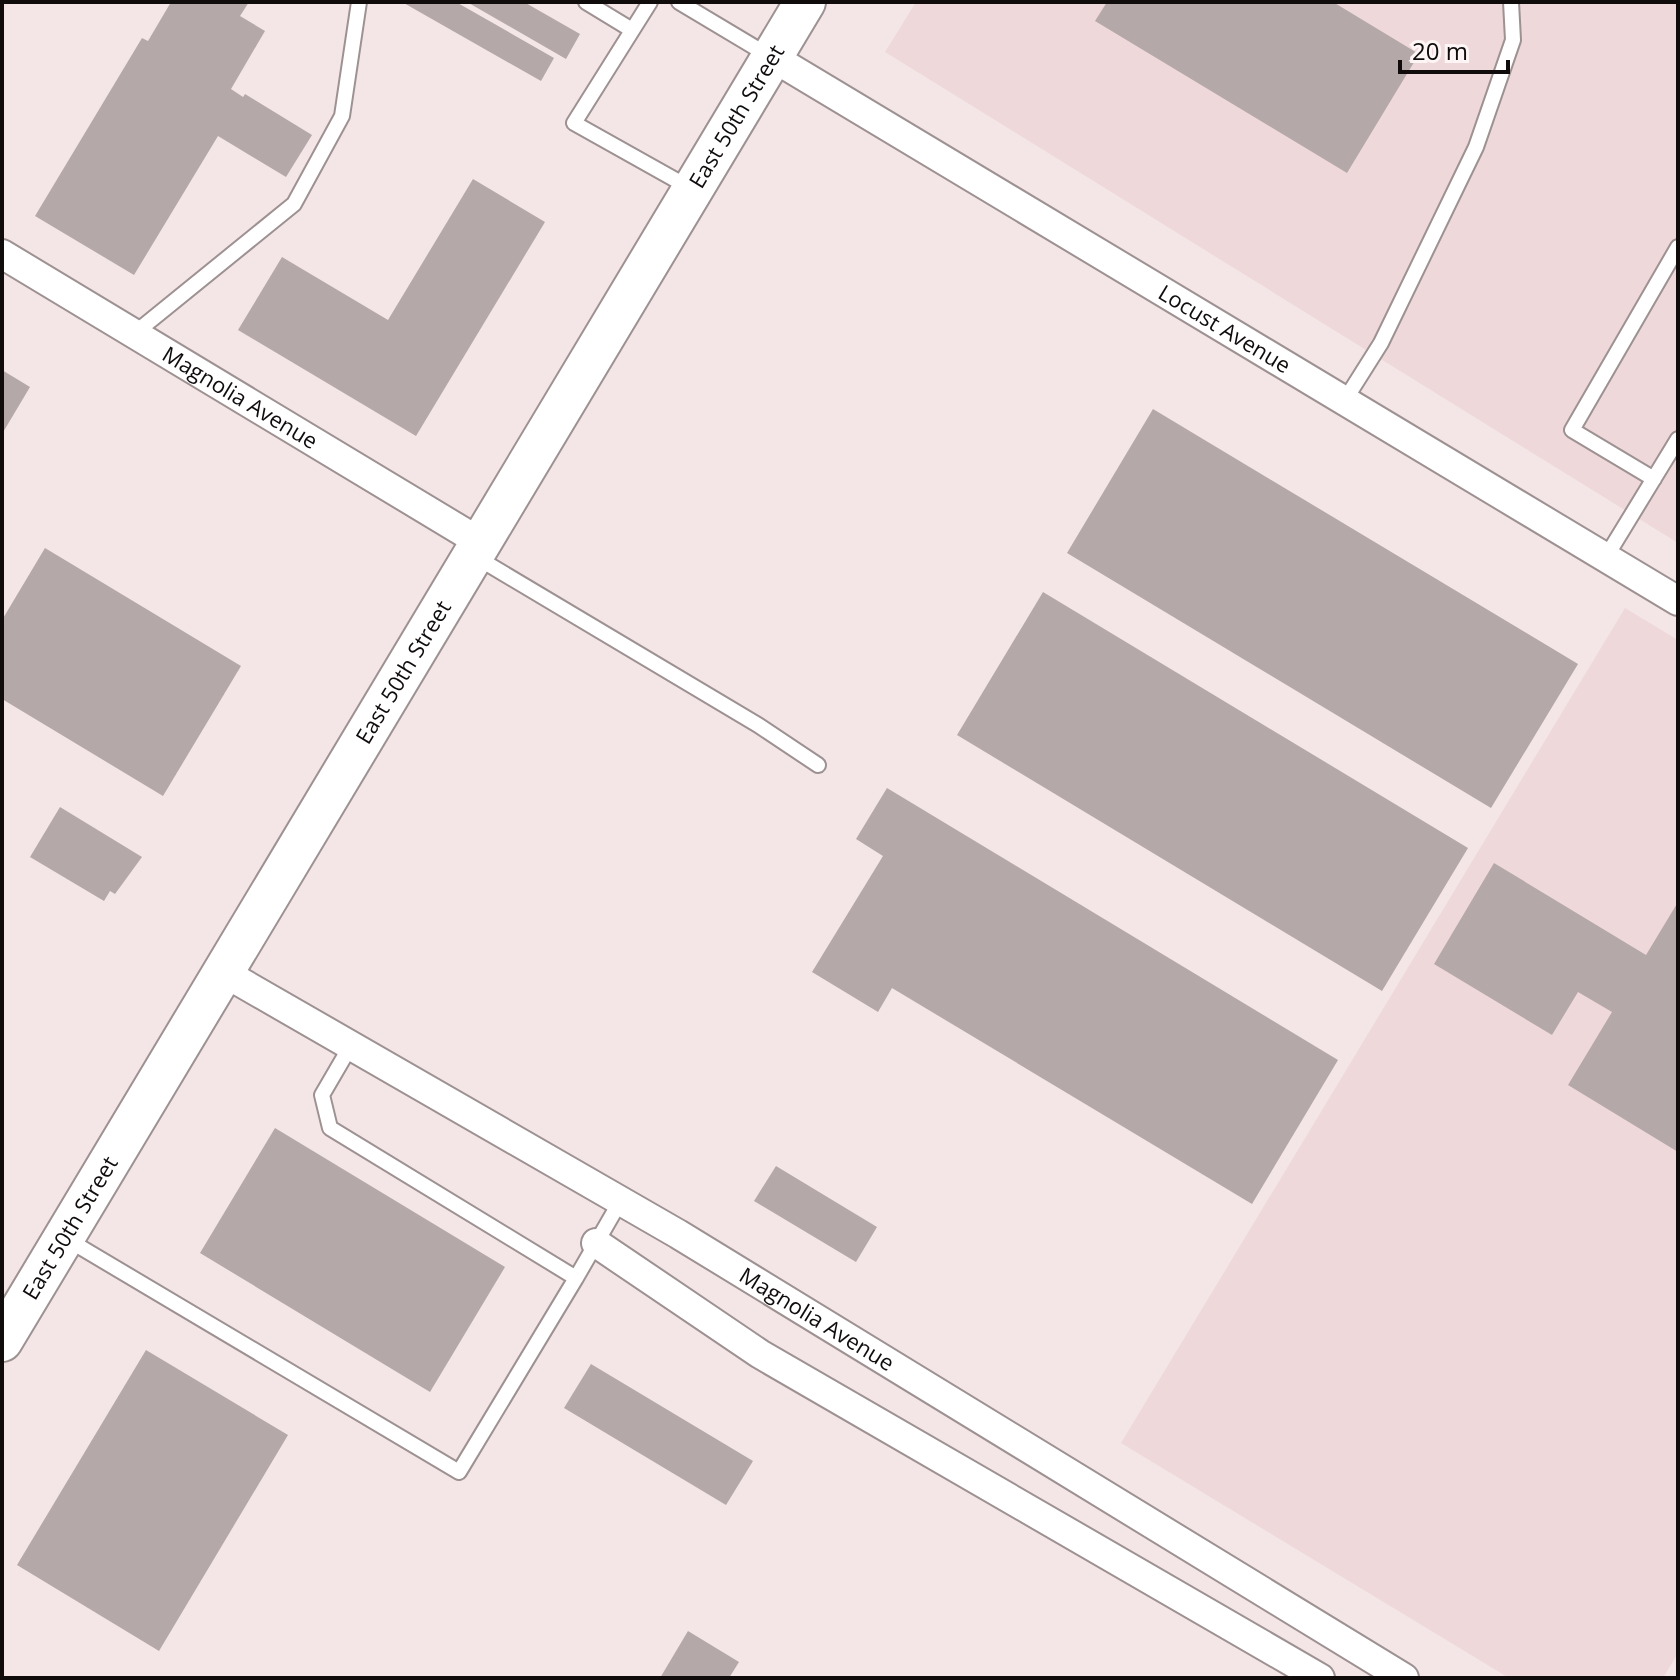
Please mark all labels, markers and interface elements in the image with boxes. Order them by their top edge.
scale bar [1400,24,1508,74]
text: 20 m [1412,34,1468,67]
street label: East 50th Street [681,38,790,193]
street label: Locust Avenue [1153,277,1297,379]
street label: Magnolia Avenue [157,338,324,455]
street label: East 50th Street [348,594,457,749]
street label: East 50th Street [14,1150,124,1305]
street label: Magnolia Avenue [734,1259,901,1377]

